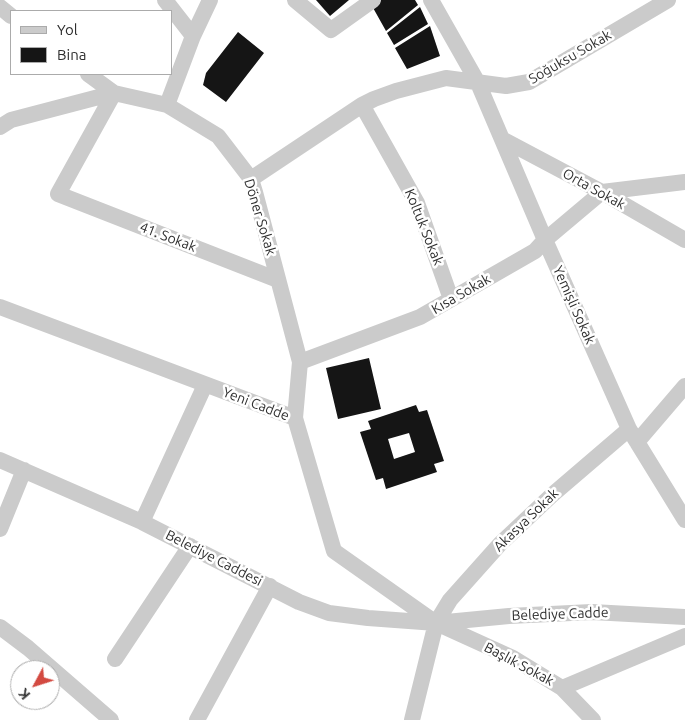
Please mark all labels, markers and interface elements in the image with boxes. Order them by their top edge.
legend [10,10,172,75]
text: Yol [57,21,78,38]
street label: Soğuksu Sokak [526,27,614,87]
text: Bina [57,46,86,63]
street label: Orta Sokak [560,165,628,213]
street label: Döner Sokak [240,177,280,257]
street label: Koltuk Sokak [401,186,447,268]
street label: 41. Sokak [137,219,199,255]
street label: Yemişli Sokak [549,263,599,347]
street label: Kısa Sokak [428,270,494,318]
street label: Yeni Cadde [220,384,292,424]
street label: Akasya Sokak [490,485,562,555]
street label: Belediye Caddesi [163,526,265,590]
street label: Belediye Cadde [511,604,609,624]
street label: Başlık Sokak [481,639,557,689]
north arrow [10,660,60,710]
text: K [15,685,33,703]

